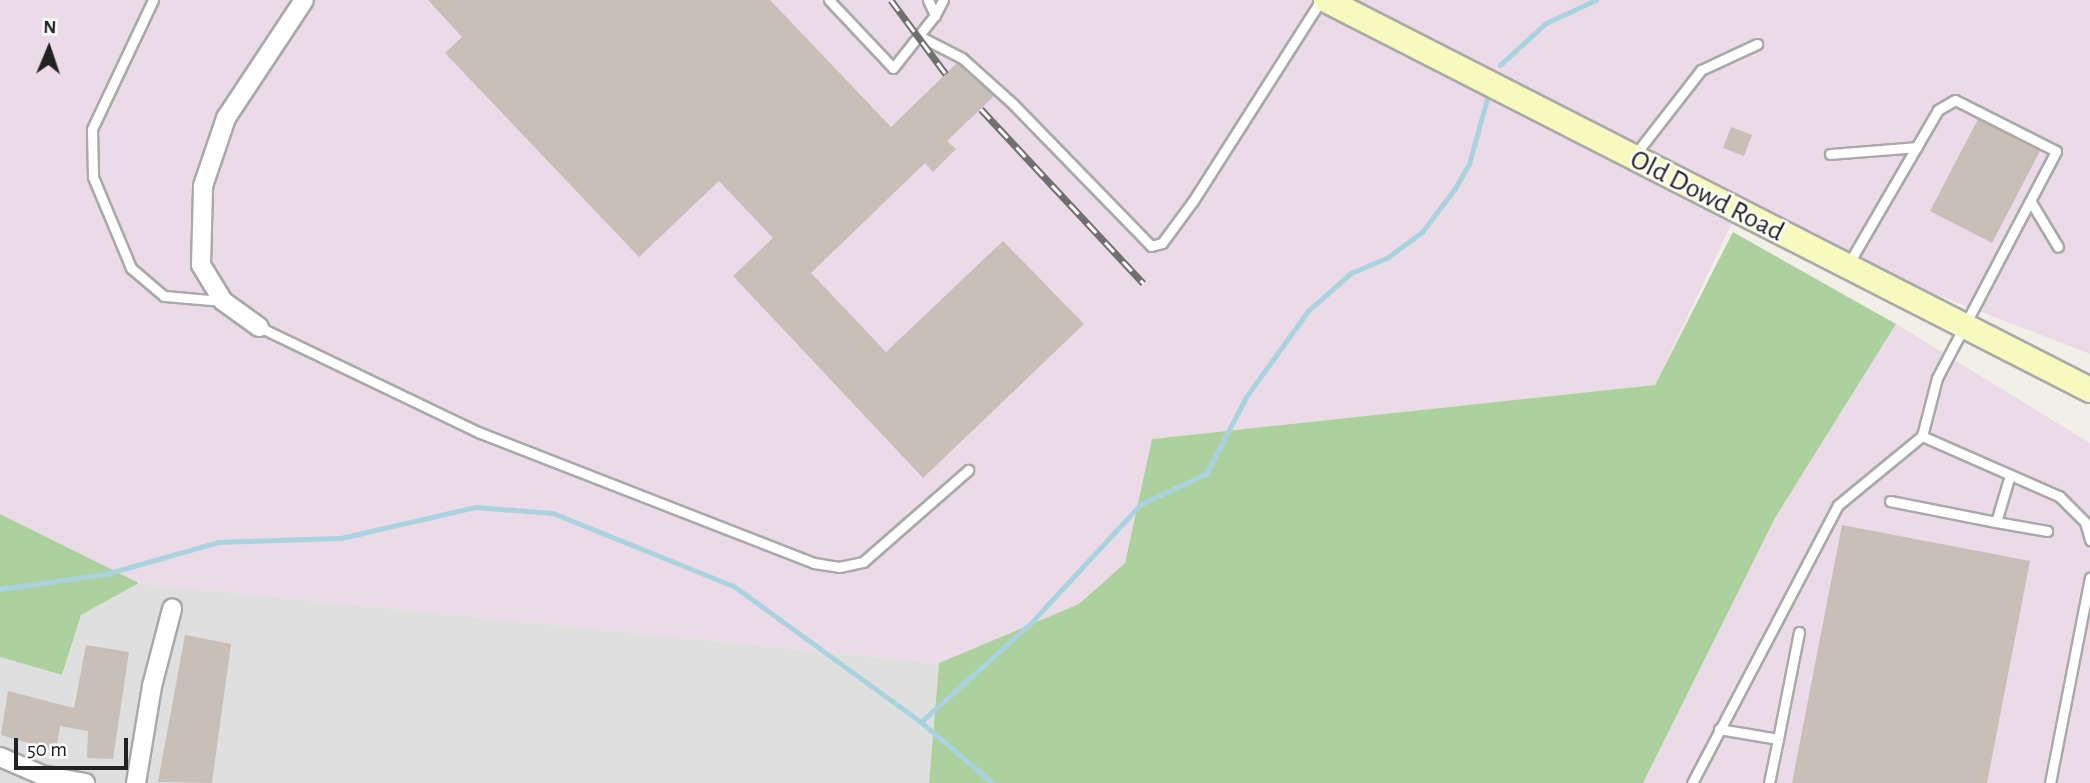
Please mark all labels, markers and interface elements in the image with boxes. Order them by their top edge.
north arrow [14,14,84,84]
text: N [43,18,57,37]
street label: Old Dowd Road [1624,143,1790,249]
scale bar [18,724,131,768]
text: 50 m [27,739,67,760]

